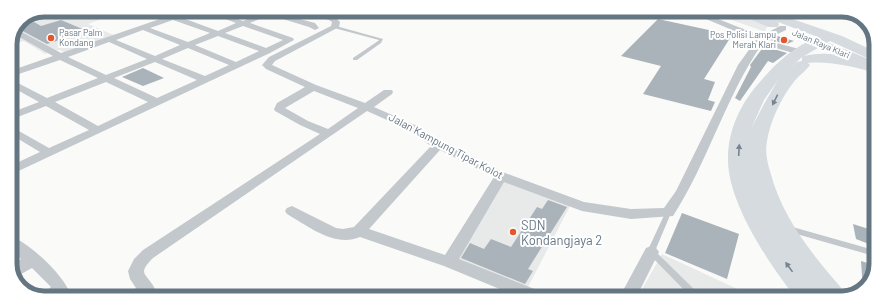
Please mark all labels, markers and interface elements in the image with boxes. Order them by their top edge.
street label: Jalan Raya Klari [791,26,852,61]
place label: Pasar Palm Kondang [59,27,102,48]
place label: Pos Polisi Lampu Merah Klari [710,29,776,50]
marker: Pasar Palm Kondang [46,33,56,43]
marker: Pos Polisi Lampu Merah Klari [779,35,789,45]
one-way arrow [772,94,778,106]
street label: Jalan Kampung Tipar Kolot [387,110,506,181]
one-way arrow [736,143,742,156]
place label: SDN Kondangjaya 2 [521,217,602,248]
marker: SDN Kondangjaya 2 [508,227,518,237]
one-way arrow [785,261,793,272]

